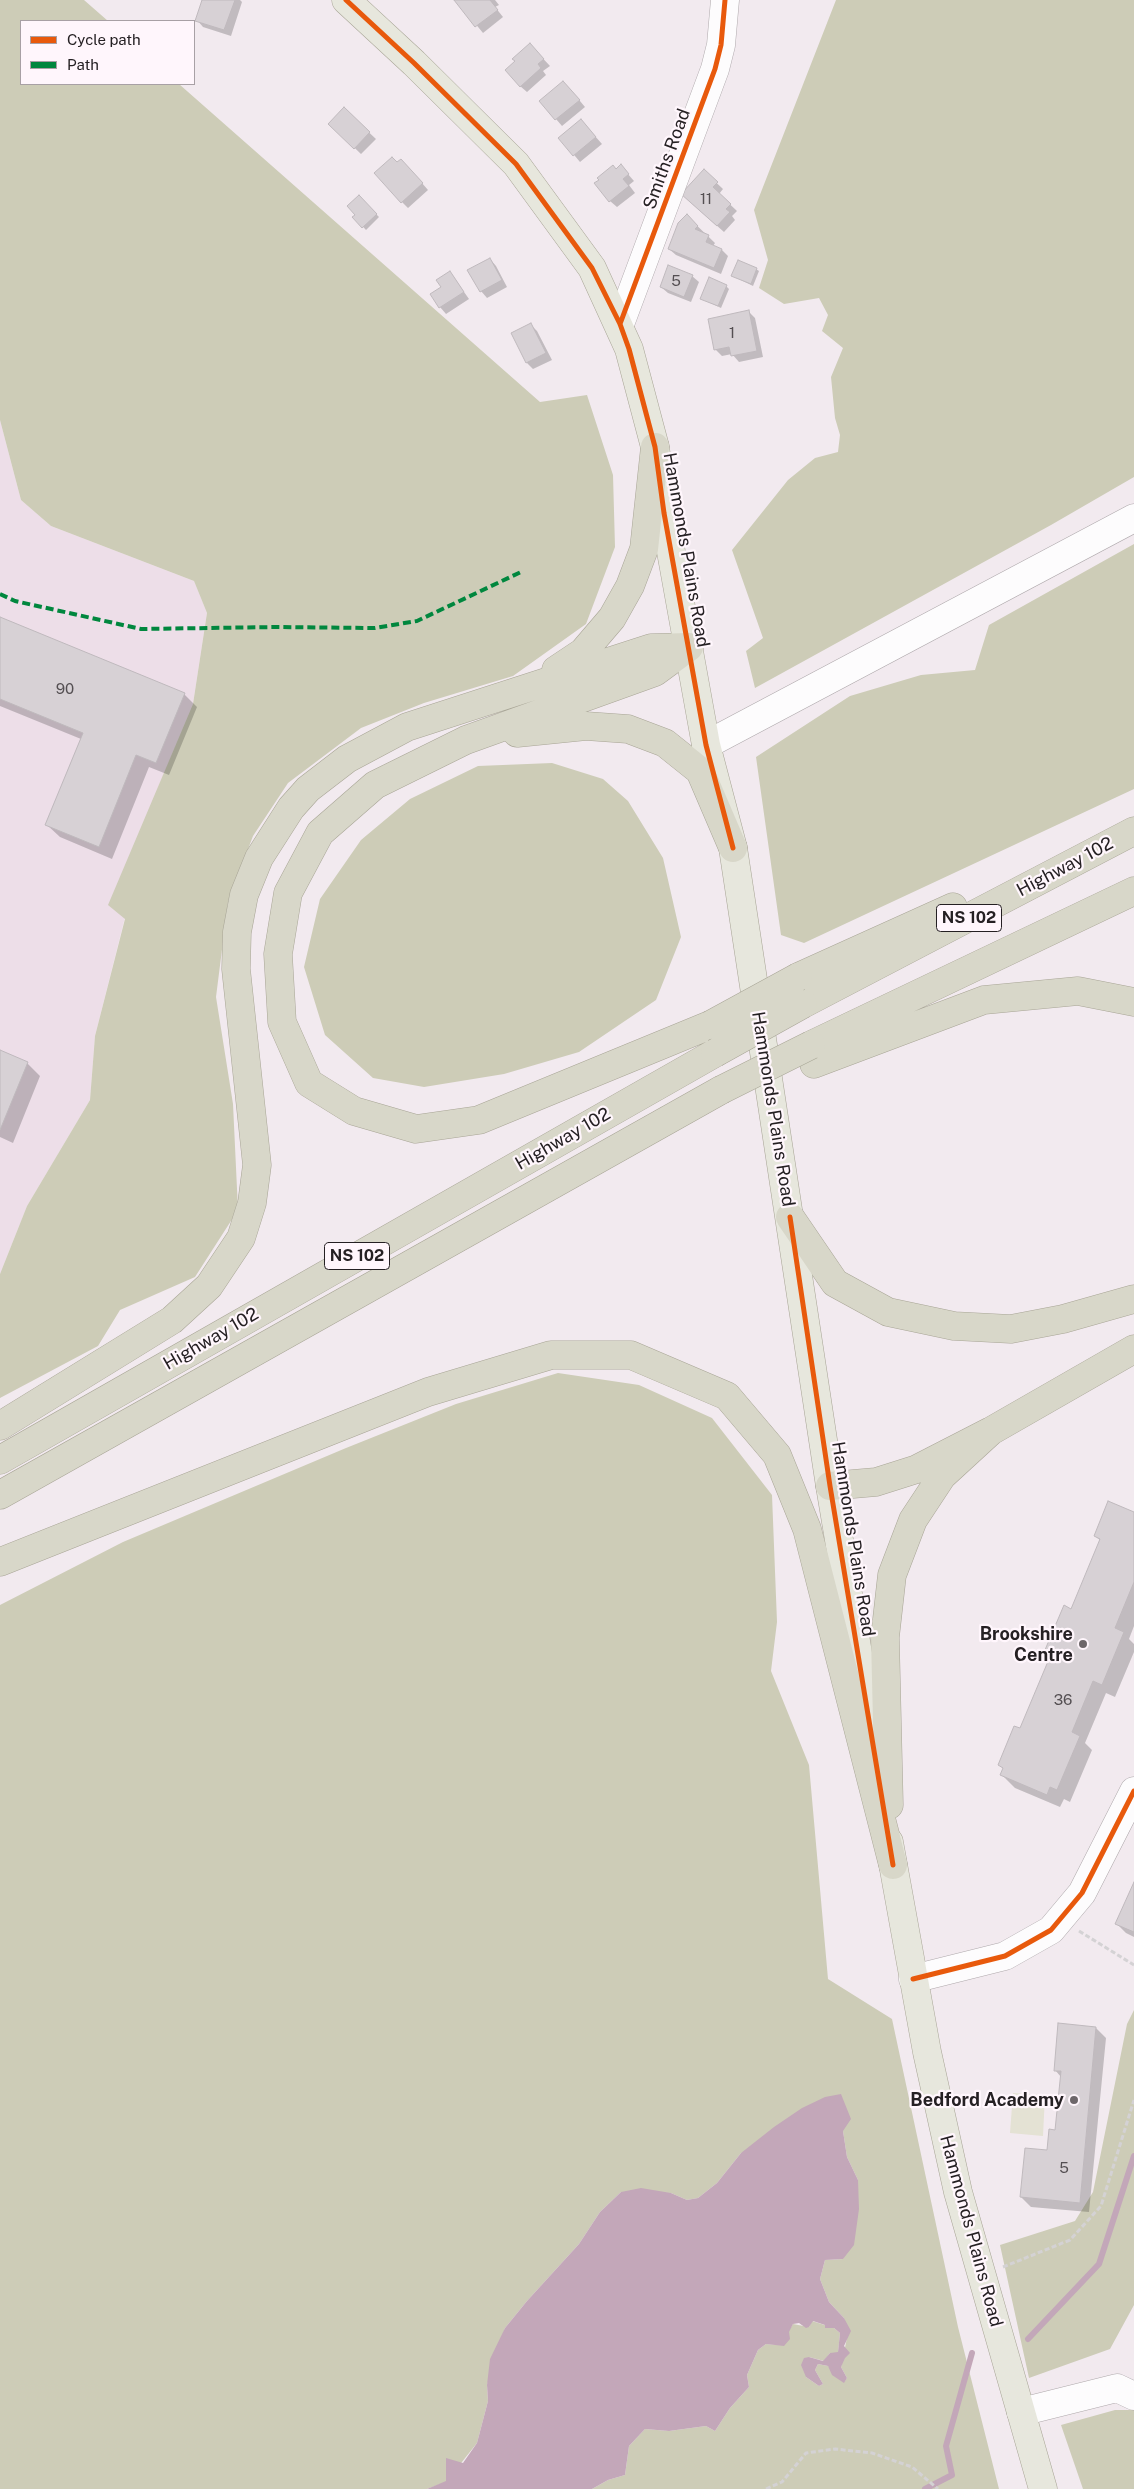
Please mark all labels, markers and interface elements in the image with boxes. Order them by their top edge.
legend [20,20,195,85]
text: Cycle path [67,31,141,48]
text: Path [67,56,99,73]
street label: Smiths Road [639,106,695,212]
house number: 11 [700,190,712,208]
house number: 5 [671,272,681,290]
house number: 1 [729,324,735,342]
street label: Hammonds Plains Road [658,451,714,649]
house number: 90 [56,680,74,698]
street label: Highway 102 [1013,833,1117,901]
road number: NS 102 [936,904,1002,931]
street label: Hammonds Plains Road [747,1010,799,1208]
street label: Highway 102 [512,1103,614,1175]
road number: NS 102 [324,1242,390,1270]
street label: Highway 102 [160,1303,262,1375]
street label: Hammonds Plains Road [827,1440,879,1638]
place label: Brookshire Centre [980,1623,1073,1666]
marker: Brookshire Centre [1077,1638,1089,1650]
house number: 36 [1054,1691,1072,1709]
place label: Bedford Academy [910,2089,1064,2111]
marker: Bedford Academy [1068,2094,1080,2106]
street label: Hammonds Plains Road [935,2133,1007,2329]
house number: 5 [1059,2159,1069,2177]

